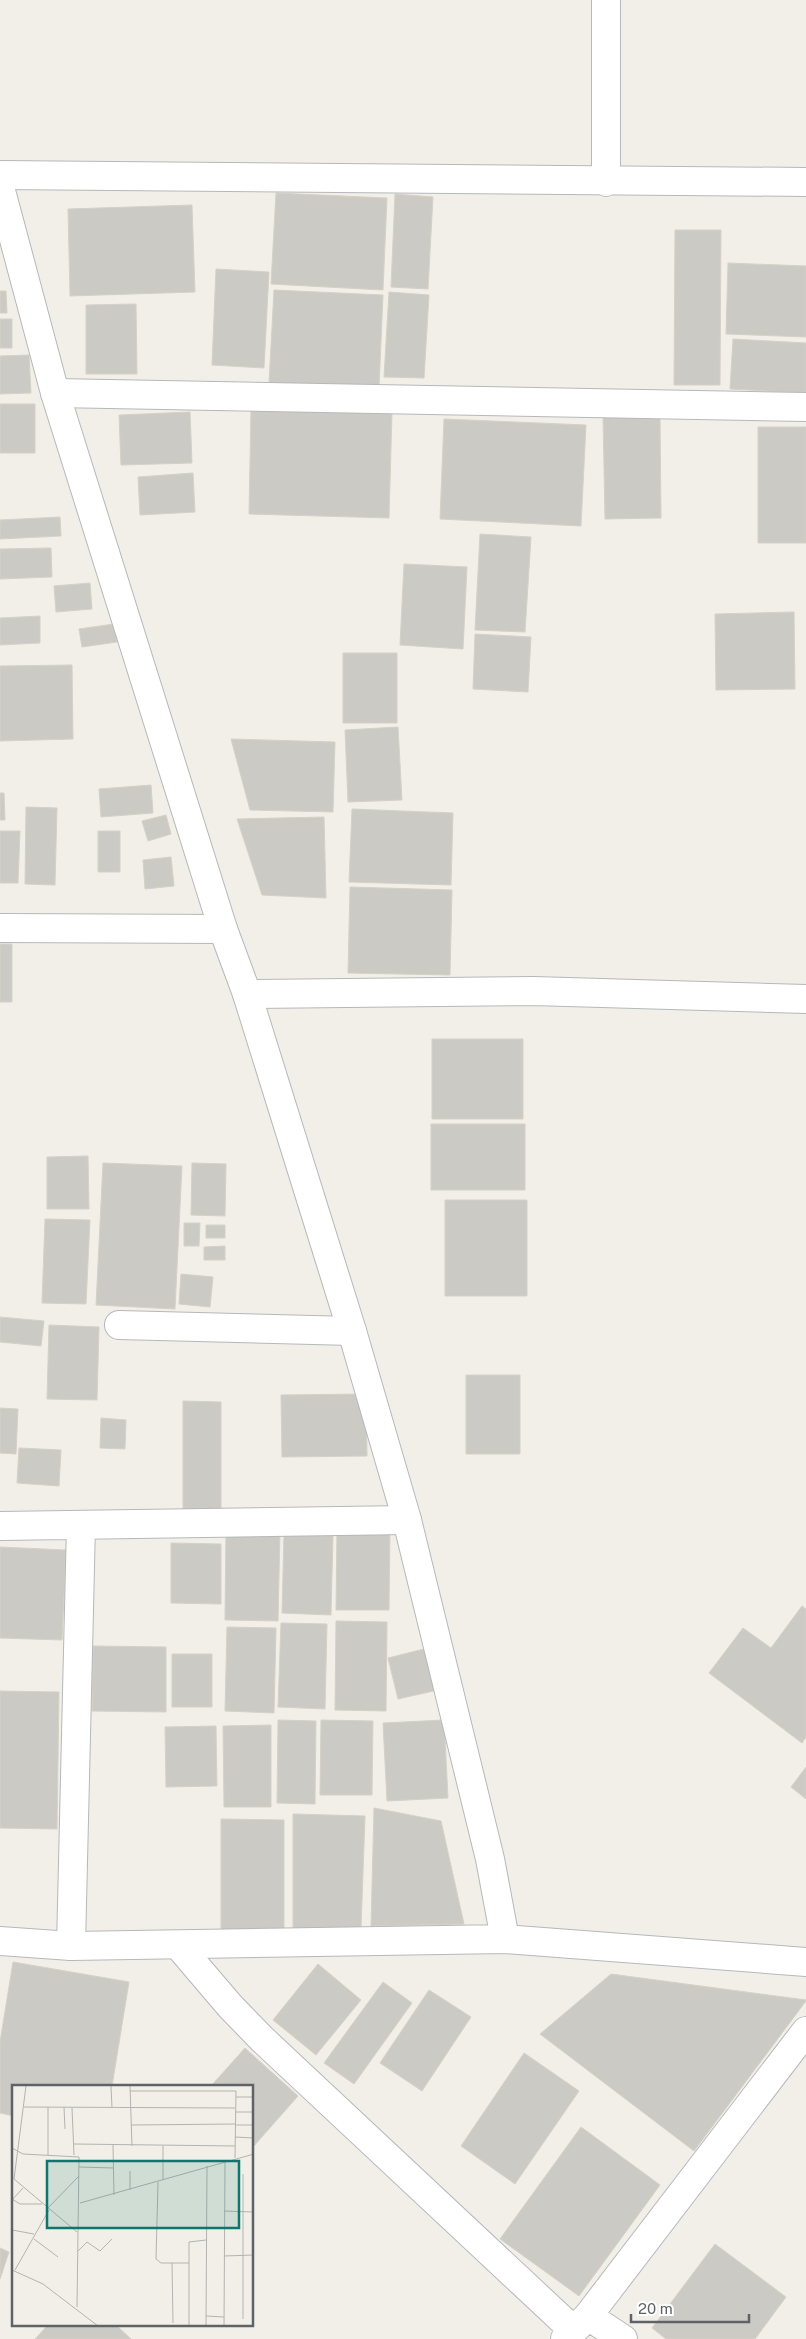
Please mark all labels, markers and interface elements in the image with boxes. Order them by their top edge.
inset map [12,2085,254,2326]
scale bar [631,2292,748,2324]
text: 20 m [638,2300,673,2317]

